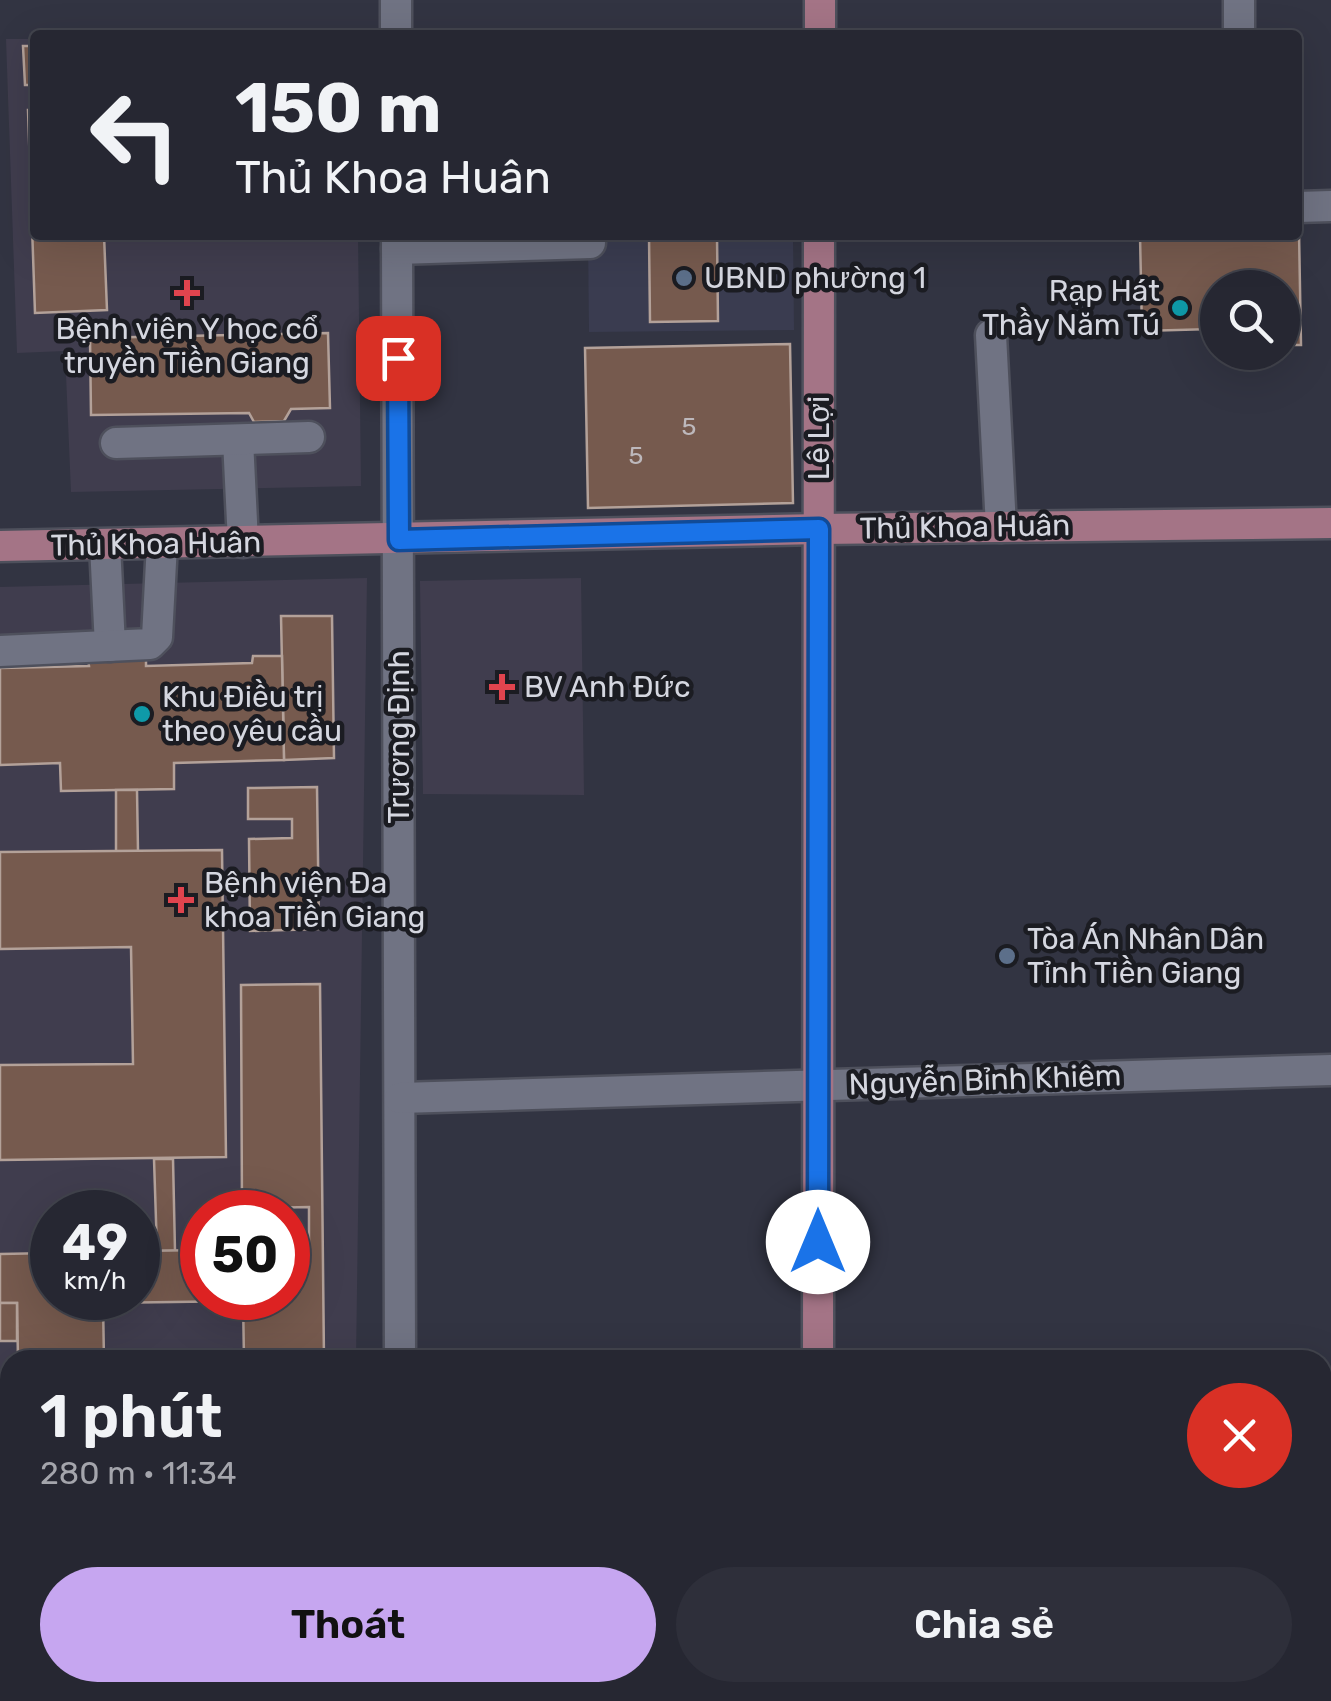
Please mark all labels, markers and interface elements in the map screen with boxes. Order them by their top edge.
text: 150 m [235,67,442,150]
icon: left [70,70,200,200]
text: Thủ Khoa Huân [235,151,551,204]
place label: UBND phường 1 [704,260,926,296]
marker: UBND phường 1 [673,267,695,289]
map controls [1200,270,1300,370]
button: search [1200,270,1300,370]
place label: Rạp Hát Thầy Năm Tú [982,273,1160,343]
marker: Bệnh viện Y học cổ truyền Tiền Giang [174,280,200,306]
marker: Rạp Hát Thầy Năm Tú [1169,297,1191,319]
place label: Bệnh viện Y học cổ truyền Tiền Giang [56,311,318,381]
pin [356,316,441,401]
icon: arrive [371,331,426,386]
street label: Lê Lợi [801,396,837,480]
house number: 5 [682,412,696,441]
house number: 5 [629,441,643,470]
street label: Thủ Khoa Huân [859,507,1071,547]
street label: Thủ Khoa Huân [50,524,262,564]
street label: Trương Định [381,650,417,824]
place label: BV Anh Đức [524,669,690,705]
marker: BV Anh Đức [489,674,515,700]
place label: Khu Điều trị theo yêu cầu [162,679,342,749]
marker: Khu Điều trị theo yêu cầu [131,703,153,725]
place label: Bệnh viện Đa khoa Tiền Giang [204,865,425,935]
marker: Bệnh viện Đa khoa Tiền Giang [168,887,194,913]
place label: Tòa Án Nhân Dân Tỉnh Tiền Giang [1027,921,1264,991]
marker: Tòa Án Nhân Dân Tỉnh Tiền Giang [996,945,1018,967]
street label: Nguyễn Bỉnh Khiêm [848,1057,1122,1103]
speed limit sign: 50 [180,1190,310,1320]
position arrow [766,1190,870,1294]
text: 49 [62,1213,128,1273]
text: km/h [64,1266,126,1295]
text: 1 phút [40,1381,222,1452]
button: close [1187,1383,1292,1488]
text: 280 m · 11:34 [40,1454,237,1492]
button: Thoát [40,1567,656,1682]
button: Chia sẻ [676,1567,1292,1682]

